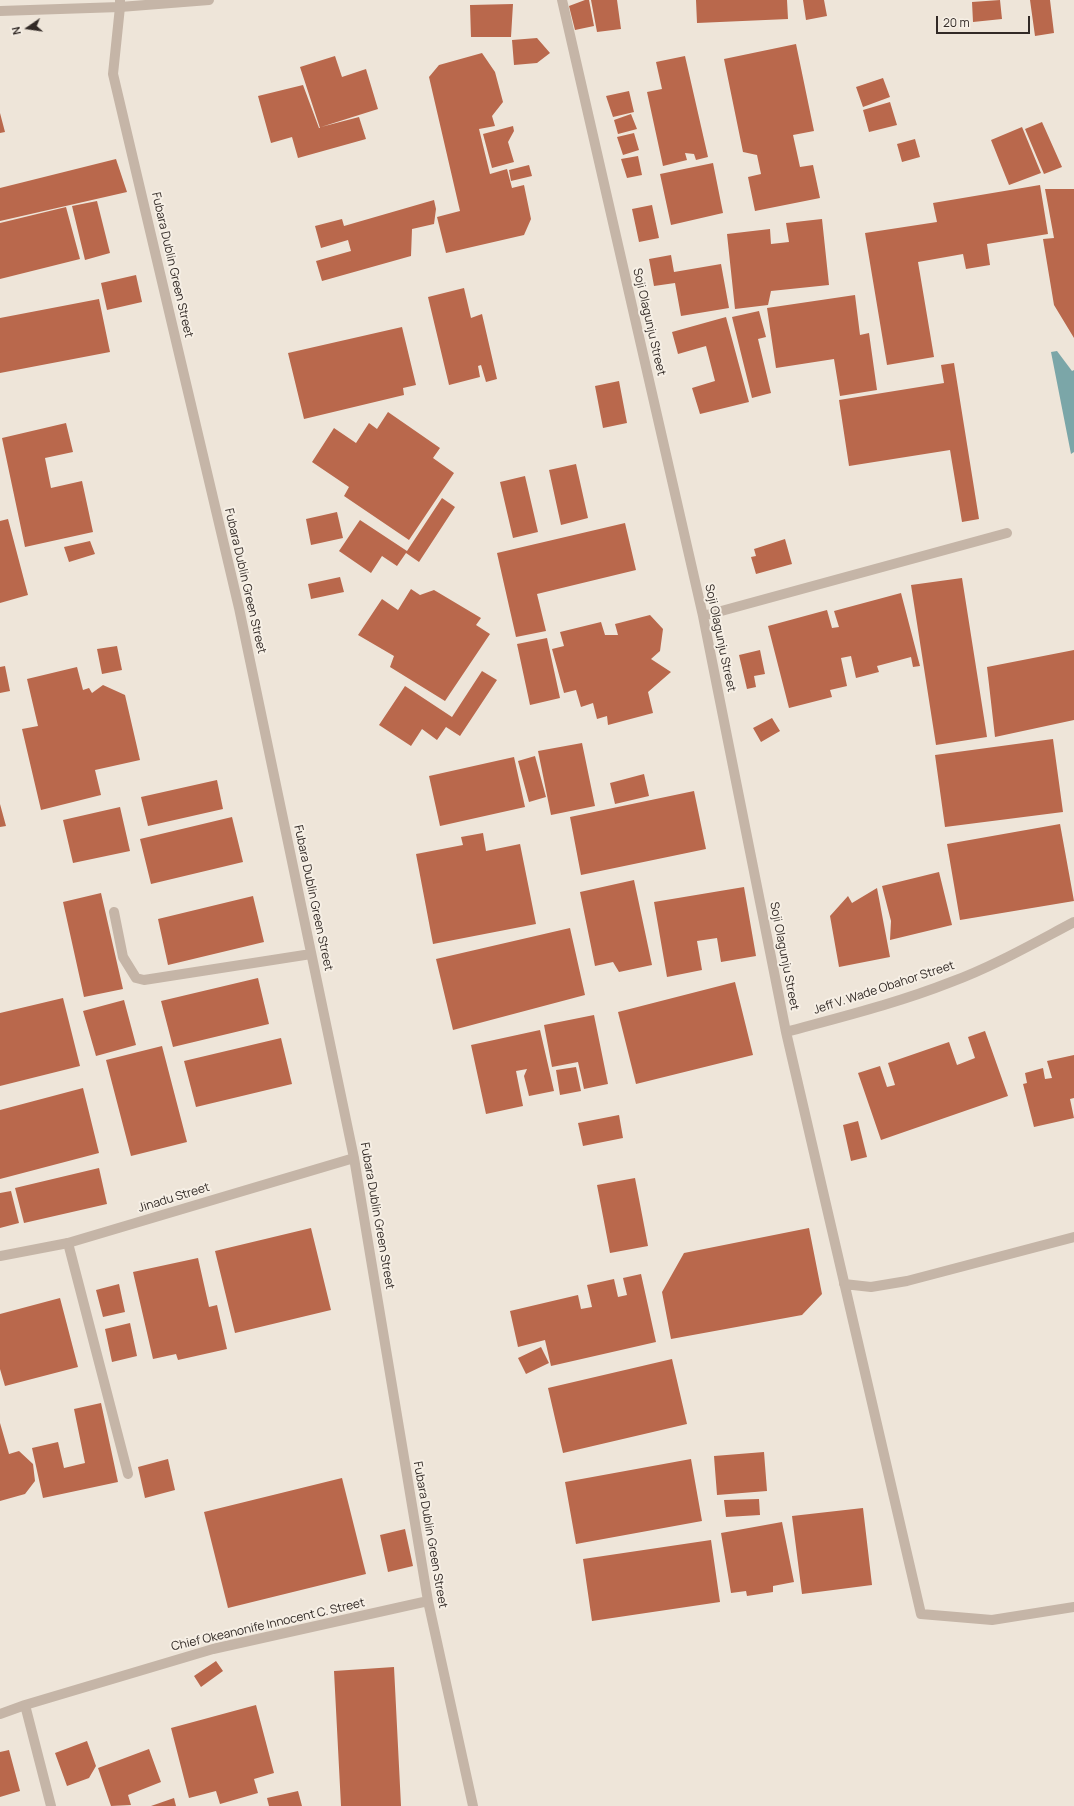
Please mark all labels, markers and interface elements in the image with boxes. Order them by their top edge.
north arrow [8,8,48,48]
scale bar [938,8,1032,34]
text: 20 m [943,14,970,31]
text: N [8,25,24,36]
street label: Fubara Dublin Green Street [148,191,196,339]
street label: Soji Olagunju Street [630,267,668,377]
street label: Fubara Dublin Green Street [221,507,269,655]
street label: Soji Olagunju Street [702,583,738,693]
street label: Fubara Dublin Green Street [290,824,336,972]
street label: Soji Olagunju Street [766,901,802,1011]
street label: Jeff V. Wade Obahor Street [812,958,956,1018]
street label: Fubara Dublin Green Street [357,1141,397,1291]
street label: Jinadu Street [136,1180,212,1216]
street label: Fubara Dublin Green Street [410,1460,450,1610]
street label: Chief Okeanonife Innocent C. Street [170,1596,366,1654]

